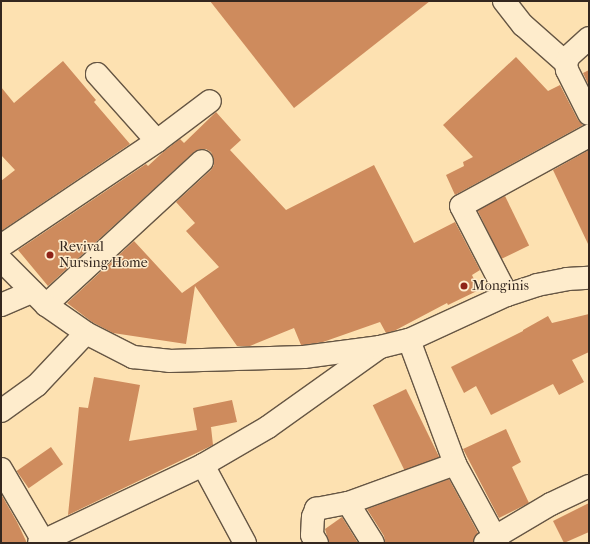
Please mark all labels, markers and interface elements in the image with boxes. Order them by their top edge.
place label: Revival Nursing Home [59,239,148,272]
marker: Revival Nursing Home [44,249,56,261]
place label: Monginis [472,278,529,294]
marker: Monginis [459,281,469,291]

